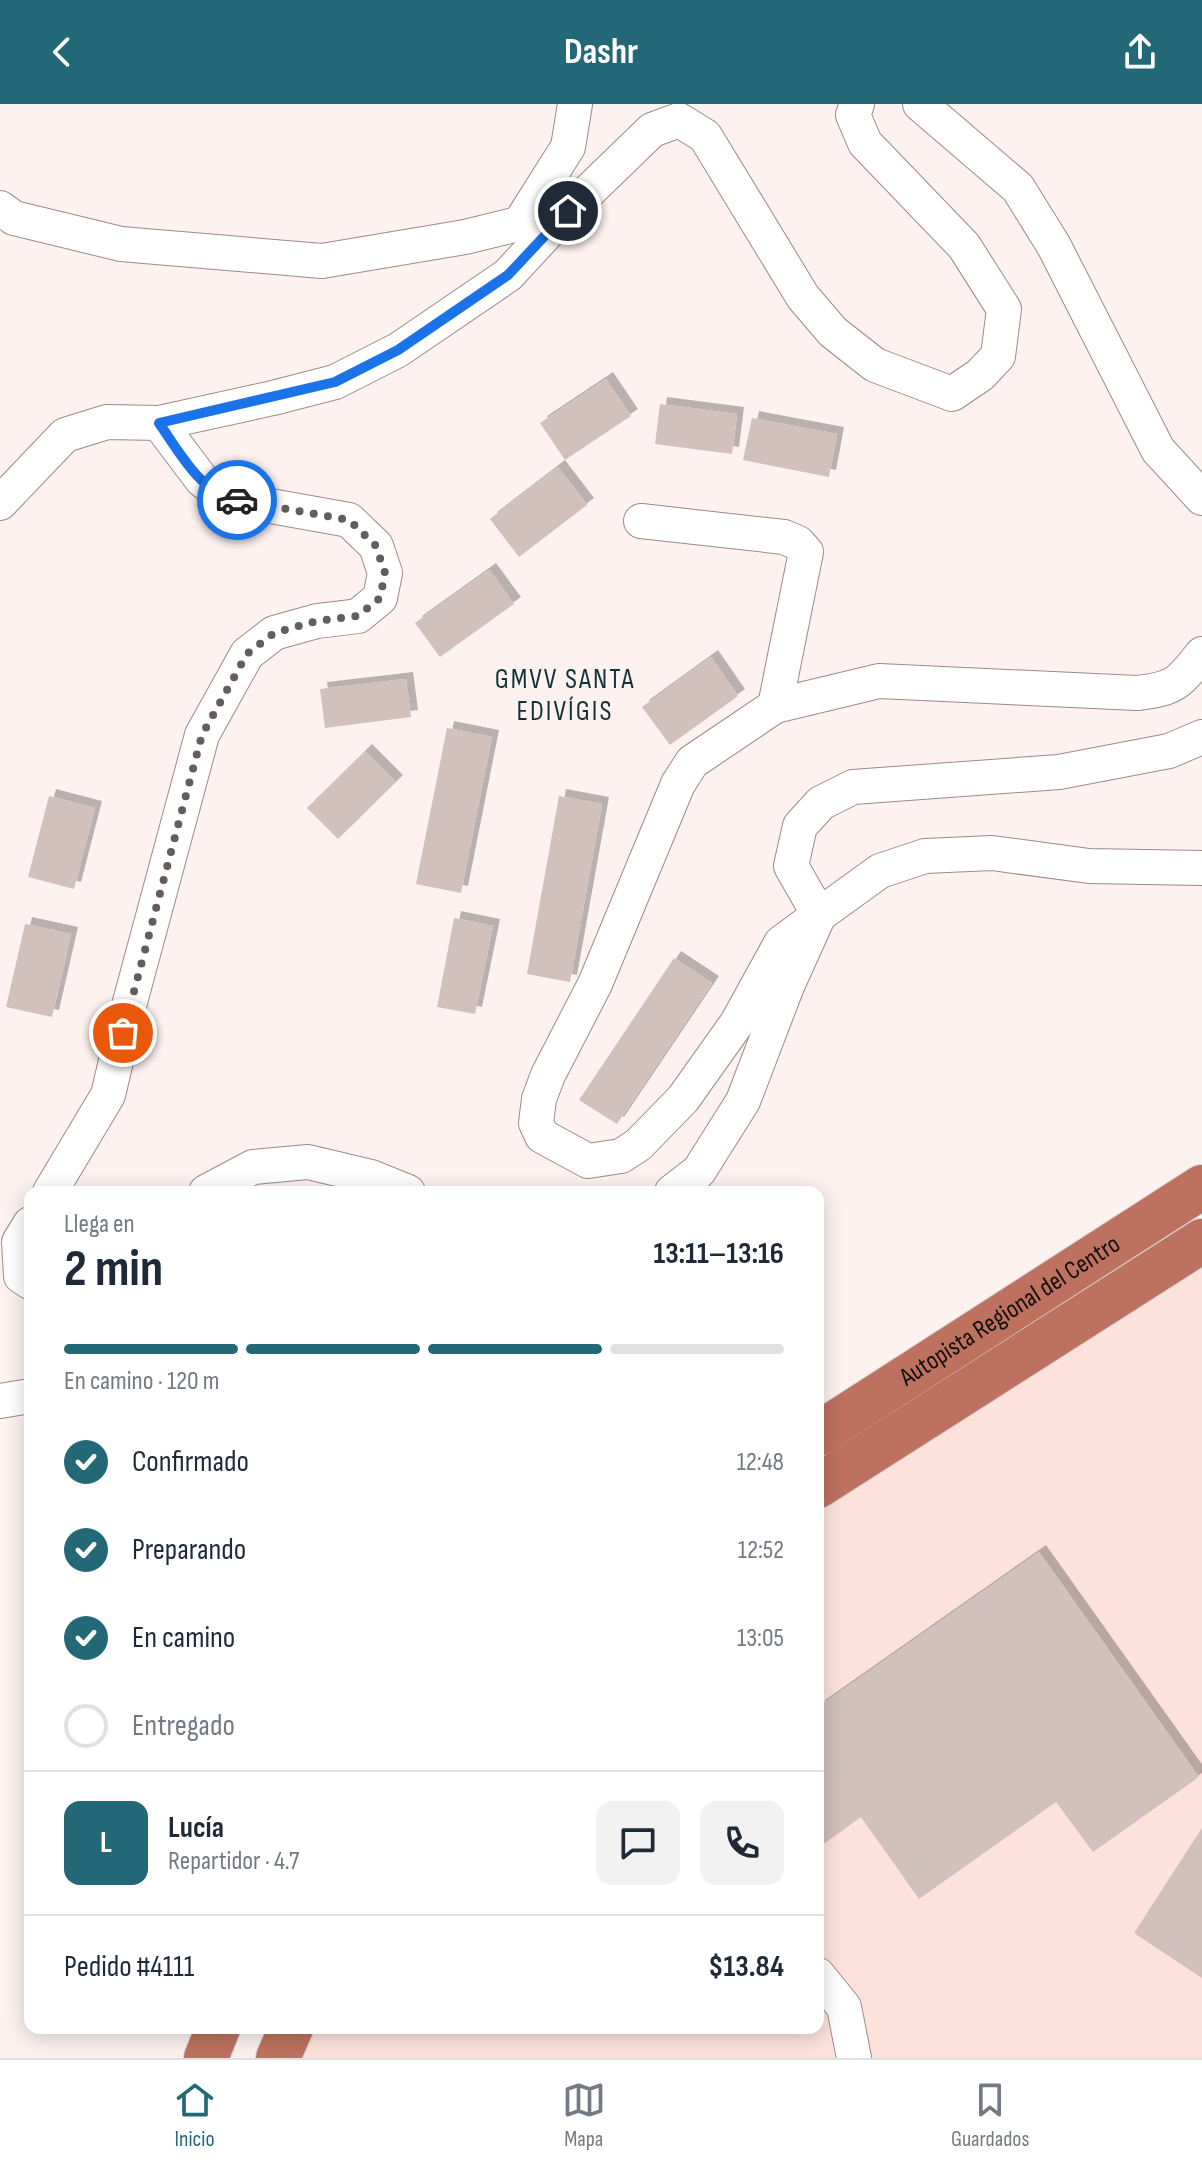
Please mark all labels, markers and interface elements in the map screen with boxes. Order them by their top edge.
icon: back [40,30,84,74]
icon: share [1118,30,1162,74]
text: Dashr [564,31,638,74]
pin [534,177,602,245]
icon: home [546,189,590,233]
courier [197,460,277,540]
icon: car [215,478,259,522]
district label: GMVV SANTA EDIVÍGIS [495,663,635,728]
pin [89,999,157,1067]
icon: bag [101,1011,145,1055]
text: Llega en [64,1209,135,1240]
street label: Autopista Regional del Centro [893,1228,1126,1393]
text: 13:11–13:16 [653,1236,784,1272]
text: 2 min [64,1238,163,1301]
text: En camino · 120 m [64,1366,219,1397]
icon: check [64,1440,108,1484]
text: Confirmado [132,1444,249,1480]
text: 12:48 [737,1447,784,1478]
icon: check [64,1528,108,1572]
text: Preparando [132,1532,246,1568]
text: 12:52 [738,1535,784,1566]
icon: check [64,1616,108,1660]
text: En camino [132,1620,235,1656]
text: 13:05 [737,1623,784,1654]
text: Entregado [132,1708,235,1744]
button: chat [596,1801,680,1885]
button: phone [700,1801,784,1885]
text: Lucía [168,1810,224,1846]
text: L [100,1825,112,1861]
text: Repartidor · 4.7 [168,1846,299,1877]
text: Pedido #4111 [64,1949,194,1985]
text: $13.84 [708,1949,784,1985]
tab: Inicio [173,2078,217,2153]
tab: Mapa [562,2078,606,2153]
tab: Guardados [951,2078,1029,2153]

